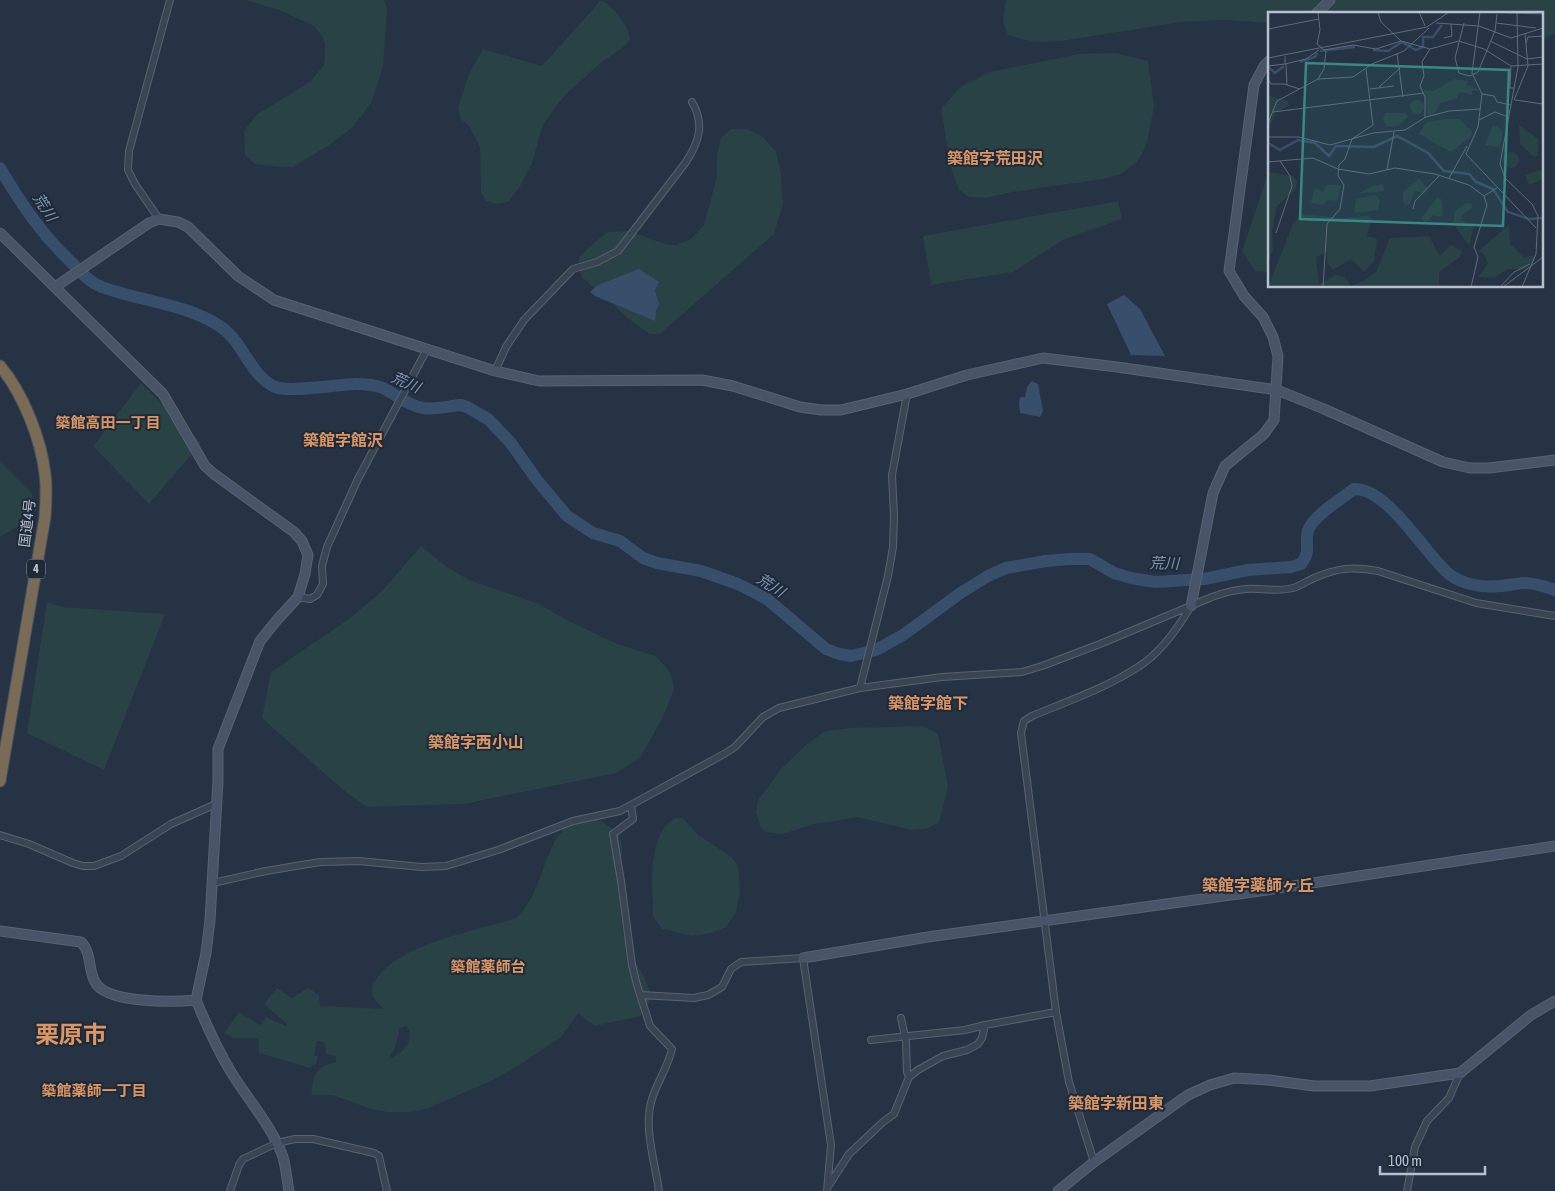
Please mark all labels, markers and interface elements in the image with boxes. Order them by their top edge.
inset map [1268,12,1542,288]
district label: 築館字荒田沢 [947,149,1043,167]
water label: 荒川 [30,190,61,226]
water label: 荒川 [389,368,425,397]
district label: 築館高田一丁目 [55,414,161,431]
district label: 築館字館沢 [303,431,383,449]
street label: 国道4号 [16,498,38,548]
water label: 荒川 [1149,554,1181,572]
road number: 4 [27,560,45,578]
water label: 荒川 [754,570,790,601]
district label: 築館字館下 [888,694,968,712]
district label: 築館字西小山 [428,733,524,751]
district label: 築館字薬師ヶ丘 [1202,876,1314,894]
district label: 築館薬師台 [450,958,526,975]
district label: 栗原市 [35,1021,107,1048]
district label: 築館薬師一丁目 [41,1082,147,1099]
district label: 築館字新田東 [1068,1094,1164,1112]
scale bar [1380,1144,1485,1176]
text: 100 m [1388,1152,1422,1169]

